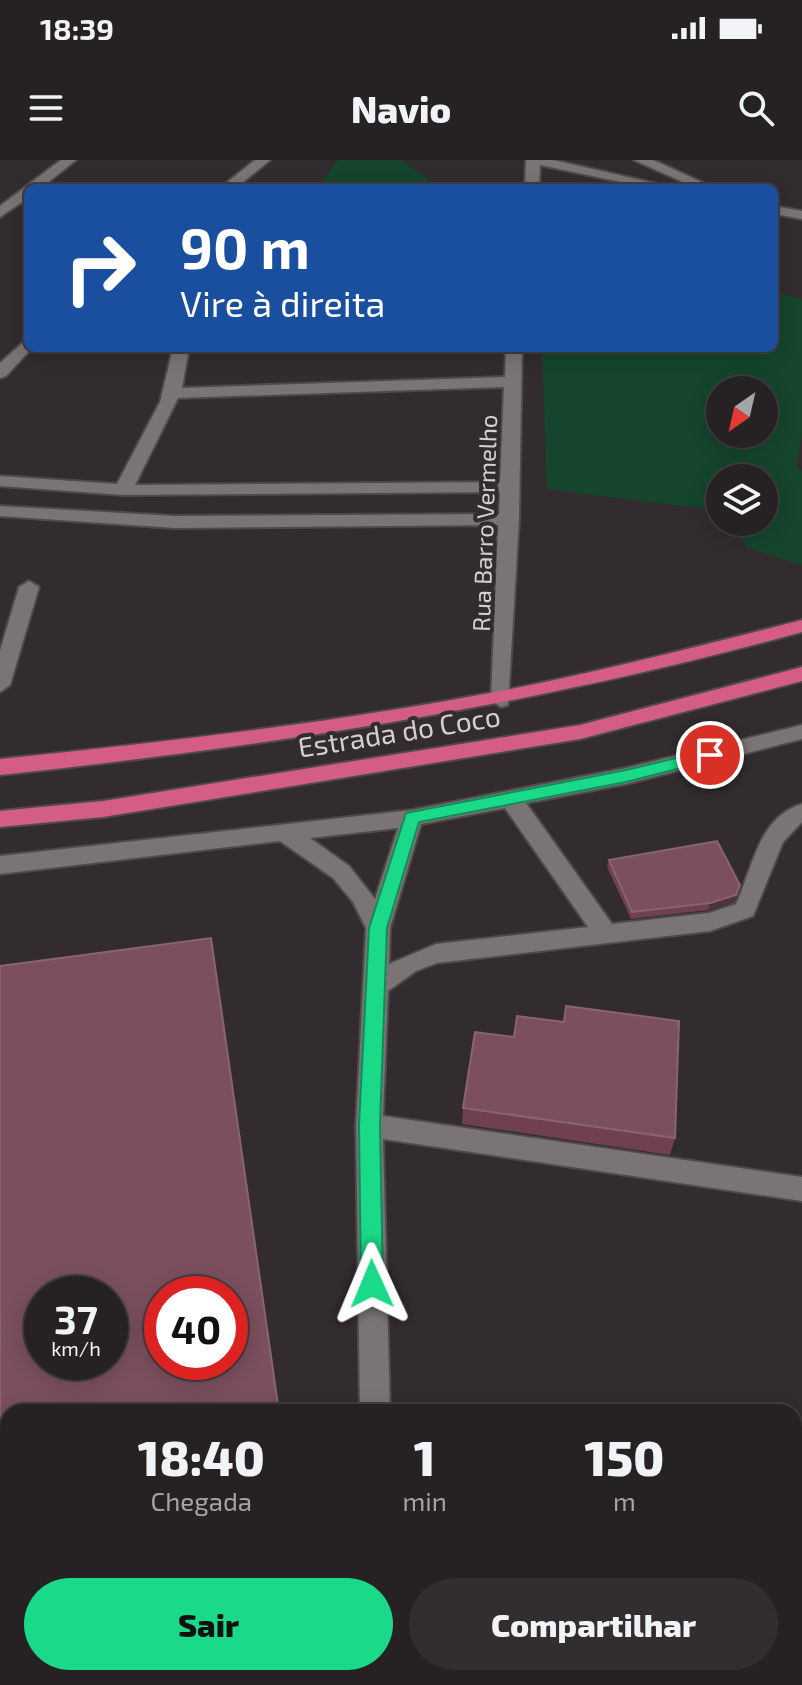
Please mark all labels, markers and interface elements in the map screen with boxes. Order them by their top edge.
text: 18:39 [40,10,114,46]
icon: menu [24,86,68,130]
icon: search [734,86,778,130]
text: Navio [351,87,451,130]
text: 90 m [180,213,310,280]
icon: right [48,216,152,320]
text: Vire à direita [180,281,385,324]
north arrow [706,376,778,448]
map controls [706,376,778,536]
street label: Rua Barro Vermelho [466,414,502,632]
button: layers [706,464,778,536]
street label: Estrada do Coco [295,698,503,764]
pin [676,721,744,789]
icon: arrive [688,733,732,777]
position arrow [330,1242,414,1326]
speed limit sign: 40 [144,1276,248,1380]
text: 37 [54,1294,98,1342]
text: km/h [51,1336,101,1360]
text: 18:40 [138,1428,265,1486]
text: 1 [414,1428,436,1486]
text: 150 [585,1428,664,1486]
text: Chegada [150,1485,252,1516]
text: min [403,1485,447,1516]
text: m [613,1485,636,1516]
button: Sair [24,1578,393,1670]
button: Compartilhar [409,1578,778,1670]

